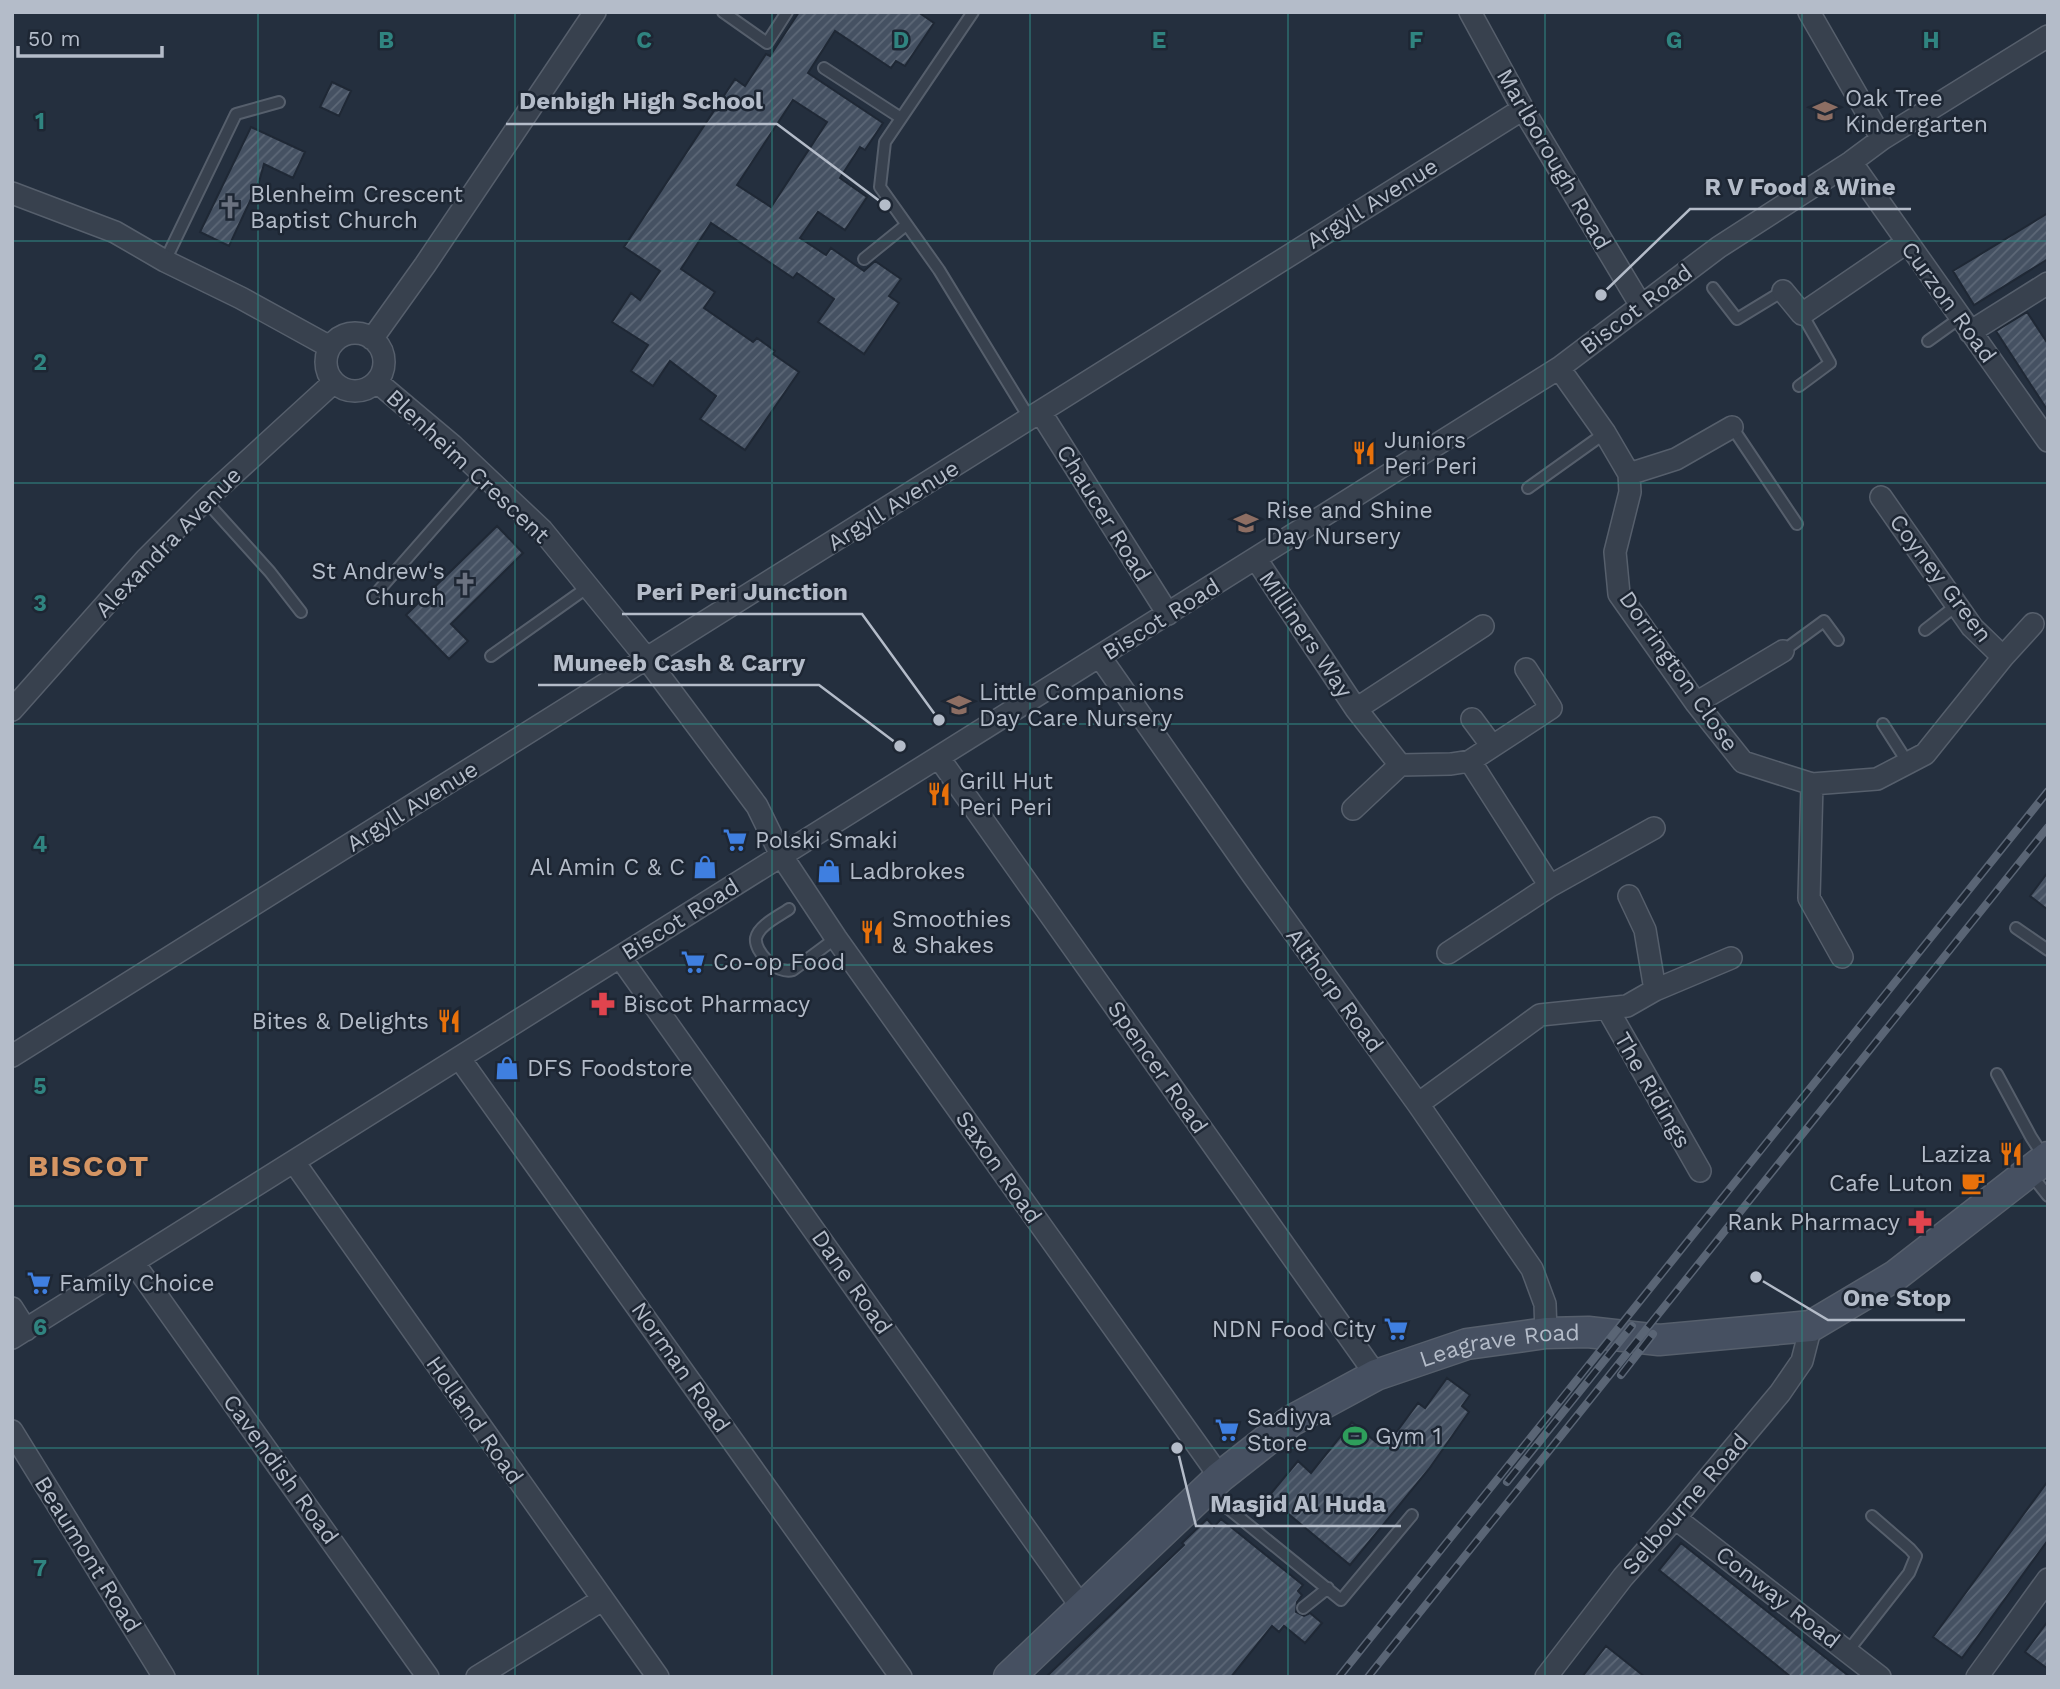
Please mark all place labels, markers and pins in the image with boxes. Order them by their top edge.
callout: Denbigh High School [506,79,777,124]
place label: Oak Tree Kindergarten [1845,85,1988,138]
school or university icon: Oak Tree Kindergarten [1811,97,1839,125]
callout: R V Food & Wine [1690,164,1911,209]
place label: Blenheim Crescent Baptist Church [250,181,463,234]
church icon: Blenheim Crescent Baptist Church [216,193,244,221]
place label: Juniors Peri Peri [1384,427,1477,480]
restaurant icon: Juniors Peri Peri [1350,439,1378,467]
place label: Rise and Shine Day Nursery [1266,497,1433,550]
school or university icon: Rise and Shine Day Nursery [1232,509,1260,537]
place label: St Andrew's Church [311,558,445,611]
callout: Peri Peri Junction [622,569,862,614]
church icon: St Andrew's Church [451,570,479,598]
callout: Muneeb Cash & Carry [538,640,819,685]
place label: Little Companions Day Care Nursery [979,679,1184,732]
school or university icon: Little Companions Day Care Nursery [945,691,973,719]
place label: Grill Hut Peri Peri [959,768,1053,821]
restaurant icon: Grill Hut Peri Peri [925,780,953,808]
supermarket icon: Polski Smaki [721,826,749,854]
place label: Polski Smaki [755,827,898,854]
shop icon: Al Amin C & C [691,853,719,881]
place label: Al Amin C & C [530,854,685,881]
shop icon: Ladbrokes [815,857,843,885]
place label: Ladbrokes [849,858,965,885]
place label: Smoothies & Shakes [892,906,1011,959]
restaurant icon: Smoothies & Shakes [858,918,886,946]
supermarket icon: Co-op Food [679,948,707,976]
place label: Co-op Food [713,949,845,976]
pharmacy icon: Biscot Pharmacy [589,990,617,1018]
place label: Biscot Pharmacy [623,991,810,1018]
restaurant icon: Bites & Delights [435,1007,463,1035]
place label: Bites & Delights [252,1008,429,1035]
shop icon: DFS Foodstore [493,1054,521,1082]
place label: DFS Foodstore [527,1055,693,1082]
restaurant icon: Laziza [1997,1140,2025,1168]
place label: Laziza [1921,1141,1991,1168]
cafe icon: Cafe Luton [1959,1169,1987,1197]
place label: Cafe Luton [1829,1170,1953,1197]
pharmacy icon: Rank Pharmacy [1906,1208,1934,1236]
place label: Rank Pharmacy [1727,1209,1900,1236]
supermarket icon: Family Choice [25,1269,53,1297]
place label: Family Choice [59,1270,215,1297]
callout: One Stop [1828,1275,1965,1320]
supermarket icon: NDN Food City [1382,1315,1410,1343]
place label: NDN Food City [1212,1316,1376,1343]
place label: Sadiyya Store [1247,1404,1332,1457]
supermarket icon: Sadiyya Store [1213,1416,1241,1444]
sports icon: Gym 1 [1341,1422,1369,1450]
place label: Gym 1 [1375,1423,1442,1450]
callout: Masjid Al Huda [1196,1481,1401,1526]

